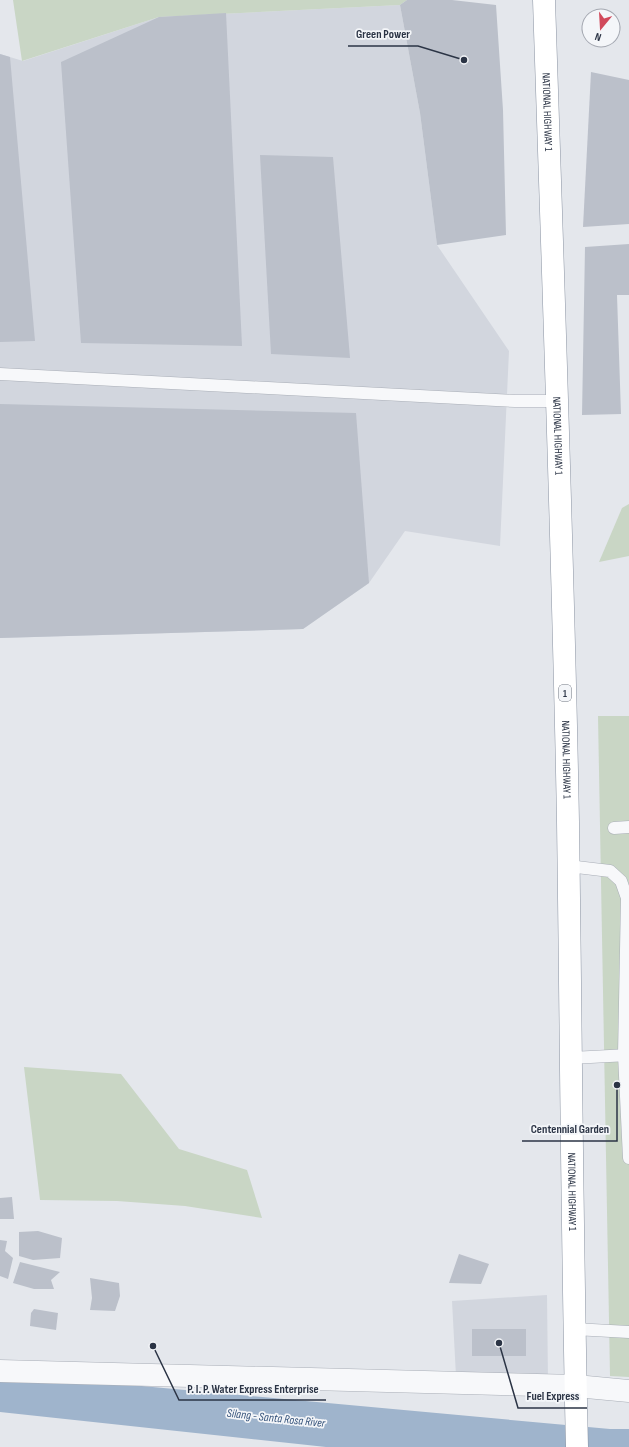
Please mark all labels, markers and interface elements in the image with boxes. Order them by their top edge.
north arrow [581,8,621,48]
callout: Green Power [348,22,418,46]
text: Green Power [356,27,410,42]
text: N [593,30,603,44]
street label: NATIONAL HIGHWAY 1 [539,73,555,152]
street label: NATIONAL HIGHWAY 1 [550,396,565,475]
road number: 1 [559,685,571,701]
street label: NATIONAL HIGHWAY 1 [559,720,574,799]
callout: Centennial Garden [522,1117,617,1141]
text: Centennial Garden [531,1122,609,1137]
street label: NATIONAL HIGHWAY 1 [565,1152,579,1231]
callout: P. I. P. Water Express Enterprise [179,1376,326,1400]
text: P. I. P. Water Express Enterprise [187,1382,319,1397]
callout: Fuel Express [518,1384,587,1408]
text: Fuel Express [527,1389,580,1404]
water label: Silang - Santa Rosa River [226,1406,326,1431]

